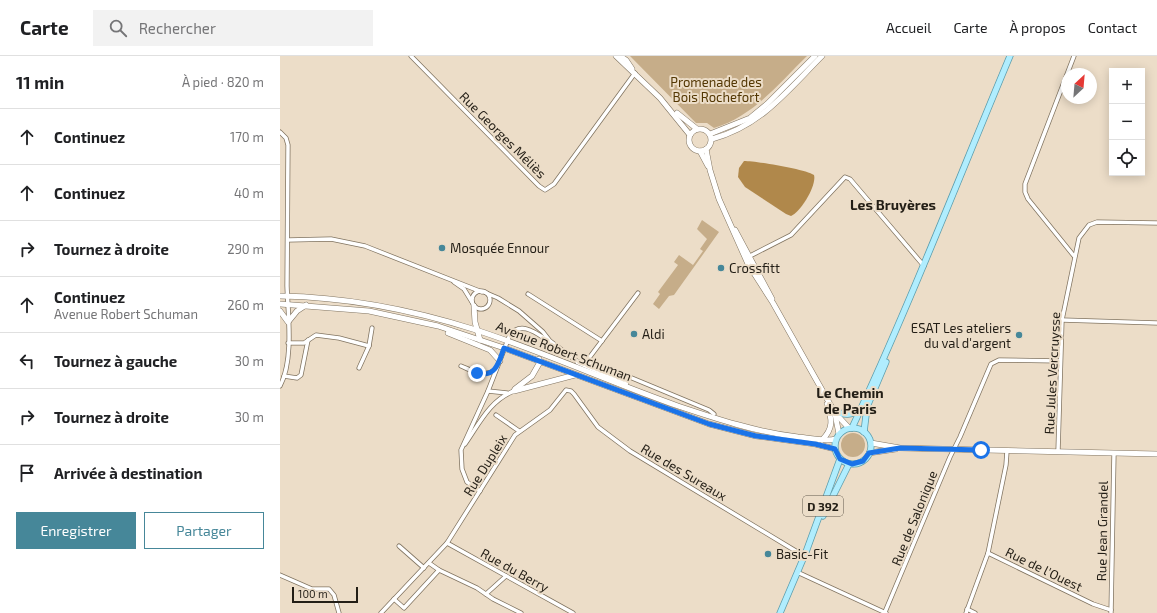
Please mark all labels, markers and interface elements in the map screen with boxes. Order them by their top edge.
search box [93,10,373,46]
text: Carte [20,16,69,39]
icon: search [107,17,129,39]
text: Rechercher [139,19,216,37]
text: Accueil [886,19,931,36]
text: Carte [953,19,988,36]
text: À propos [1010,19,1066,36]
text: Contact [1088,19,1137,36]
north arrow [1061,68,1097,104]
map controls [1109,68,1145,176]
button: + [1109,68,1145,104]
text: 11 min [16,72,64,92]
text: À pied · 820 m [182,74,264,90]
park label: Promenade des Bois Rochefort [670,74,762,105]
street label: Rue Georges Méliès [456,88,550,182]
button: − [1109,104,1145,140]
icon: ahead [16,126,38,148]
text: Continuez [54,128,125,146]
text: 170 m [230,129,264,145]
button: locate [1109,140,1145,176]
icon: ahead [16,182,38,204]
text: Continuez [54,184,125,202]
text: 40 m [234,185,264,201]
district label: Les Bruyères [850,196,936,213]
icon: right [16,238,38,260]
text: Tournez à droite [54,240,169,258]
place label: Mosquée Ennour [450,240,549,256]
text: 290 m [227,241,264,257]
marker: Mosquée Ennour [437,243,447,253]
place label: Crossfitt [729,260,780,276]
marker: Crossfitt [716,263,726,273]
text: Continuez [54,288,125,306]
icon: ahead [16,294,38,316]
text: 260 m [227,297,264,313]
text: Avenue Robert Schuman [54,306,198,322]
street label: Rue Jules Vercruysse [1041,311,1063,435]
street label: Avenue Robert Schuman [494,318,634,384]
place label: ESAT Les ateliers du val d'argent [911,320,1011,351]
place label: Aldi [642,326,665,342]
marker: Aldi [629,329,639,339]
marker: ESAT Les ateliers du val d'argent [1014,330,1024,340]
icon: left [16,350,38,372]
text: Tournez à gauche [54,352,177,370]
text: 30 m [235,353,264,369]
route end [468,364,486,382]
district label: Le Chemin de Paris [816,384,884,417]
icon: right [16,406,38,428]
text: Tournez à droite [54,408,169,426]
text: 30 m [235,409,264,425]
street label: Rue Dupleix [460,431,510,499]
street label: Rue des Sureaux [638,440,730,504]
route start [972,441,990,459]
icon: arrive [16,462,38,484]
text: Arrivée à destination [54,464,202,482]
street label: Rue de Salonique [888,468,940,568]
street label: Rue Jean Grandel [1093,481,1111,581]
road number: D 392 [803,496,843,516]
button: Enregistrer [16,512,136,549]
button: Partager [144,512,264,549]
street label: Rue de l'Ouest [1003,543,1085,595]
street label: Rue du Berry [478,545,552,595]
place label: Basic-Fit [776,546,828,562]
marker: Basic-Fit [763,549,773,559]
scale bar [292,585,358,604]
text: 100 m [298,587,328,600]

